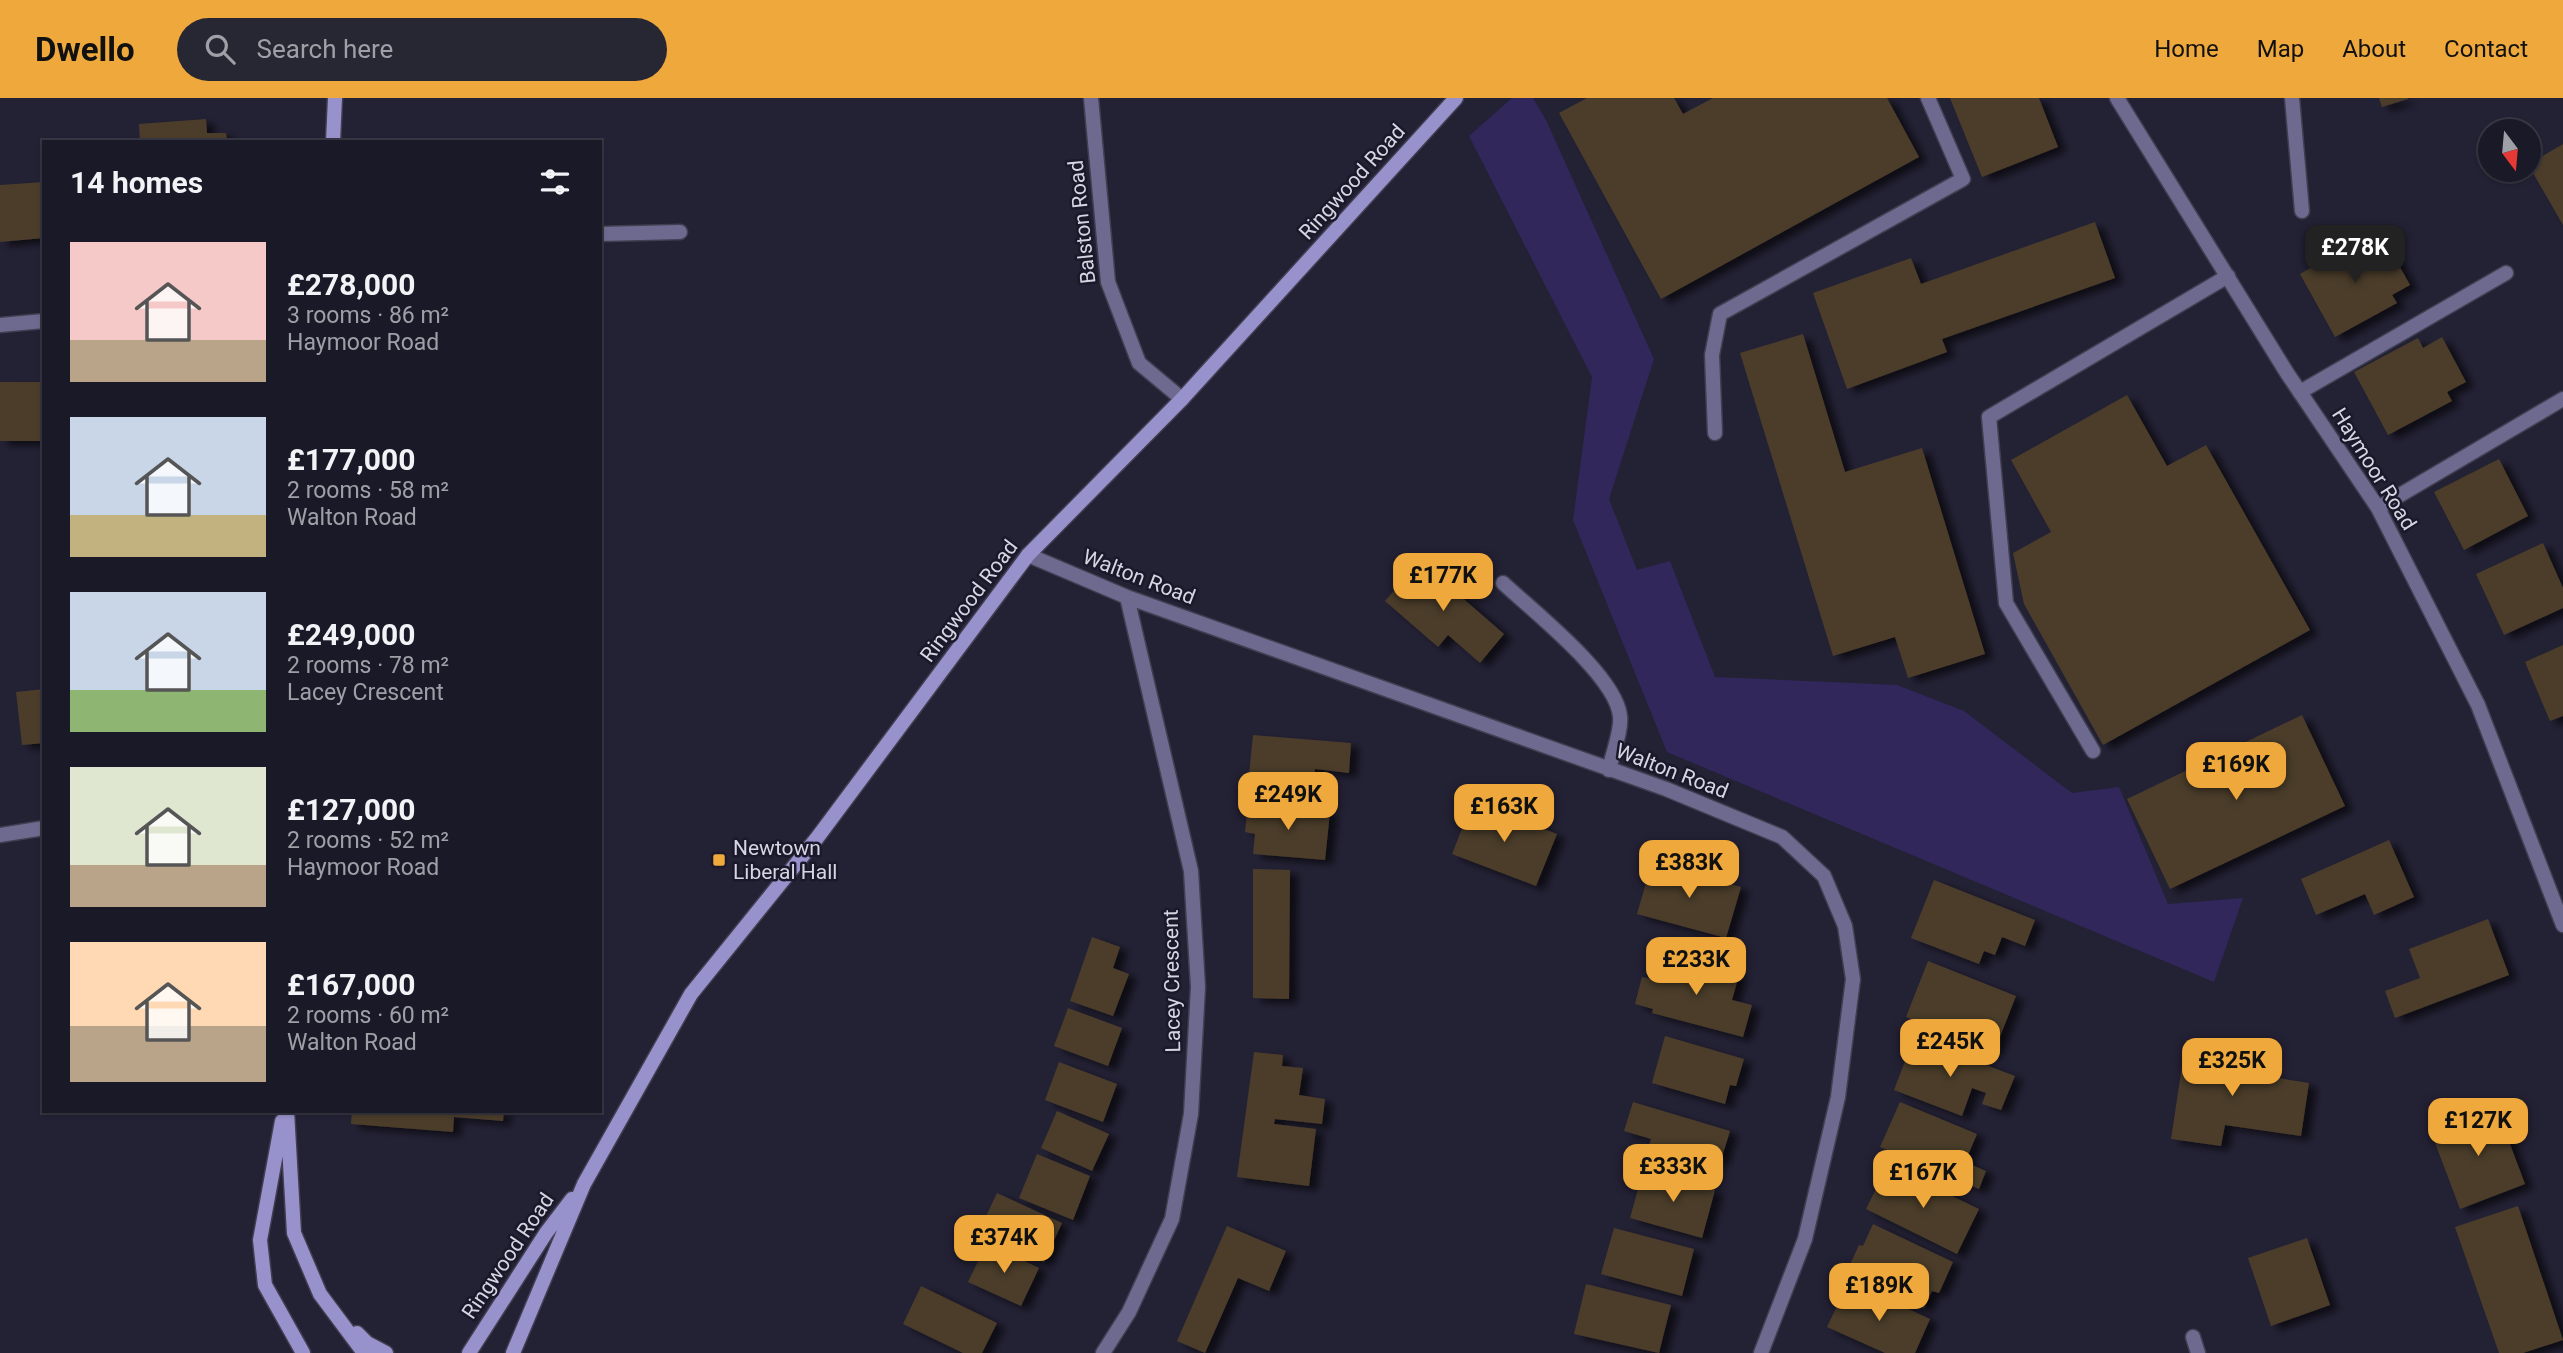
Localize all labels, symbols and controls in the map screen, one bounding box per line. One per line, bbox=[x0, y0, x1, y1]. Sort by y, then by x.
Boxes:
search box bbox=[177, 18, 667, 81]
text: Dwello bbox=[35, 30, 135, 69]
icon: search bbox=[201, 30, 239, 68]
text: Search here bbox=[257, 34, 393, 64]
text: Home bbox=[2154, 35, 2219, 63]
text: Map bbox=[2257, 35, 2304, 63]
text: About bbox=[2342, 35, 2406, 63]
text: Contact bbox=[2444, 35, 2528, 63]
north arrow bbox=[2478, 119, 2541, 182]
map controls bbox=[2478, 119, 2541, 182]
street label: Ringwood Road bbox=[1294, 120, 1410, 244]
street label: Balston Road bbox=[1064, 159, 1100, 285]
icon: filters bbox=[536, 163, 574, 201]
text: 14 homes bbox=[70, 165, 203, 200]
pin: £278K bbox=[2306, 226, 2404, 285]
text: £278K bbox=[2321, 234, 2389, 261]
text: £278,000 bbox=[287, 267, 415, 302]
icon: home bbox=[126, 270, 210, 354]
text: 3 rooms · 86 m² bbox=[287, 302, 449, 329]
text: Haymoor Road bbox=[287, 329, 439, 356]
street label: Haymoor Road bbox=[2327, 404, 2421, 534]
text: £177,000 bbox=[287, 442, 415, 477]
icon: home bbox=[126, 445, 210, 529]
text: 2 rooms · 58 m² bbox=[287, 477, 449, 504]
text: Walton Road bbox=[287, 504, 417, 531]
street label: Ringwood Road bbox=[915, 535, 1023, 667]
street label: Walton Road bbox=[1079, 545, 1199, 609]
pin: £177K bbox=[1394, 554, 1492, 613]
text: £177K bbox=[1409, 562, 1477, 589]
text: £249,000 bbox=[287, 617, 415, 652]
icon: home bbox=[126, 620, 210, 704]
text: 2 rooms · 78 m² bbox=[287, 652, 449, 679]
text: Lacey Crescent bbox=[287, 679, 444, 706]
street label: Walton Road bbox=[1612, 739, 1732, 803]
pin: £169K bbox=[2187, 742, 2285, 802]
text: £169K bbox=[2202, 751, 2270, 778]
pin: £249K bbox=[1239, 772, 1337, 832]
text: £249K bbox=[1254, 781, 1322, 808]
pin: £163K bbox=[1455, 784, 1553, 844]
text: £127,000 bbox=[287, 792, 415, 827]
text: £163K bbox=[1470, 793, 1538, 820]
icon: home bbox=[126, 795, 210, 879]
text: 2 rooms · 52 m² bbox=[287, 827, 449, 854]
place label: Newtown Liberal Hall bbox=[733, 836, 837, 884]
pin: £383K bbox=[1640, 840, 1738, 900]
text: £383K bbox=[1655, 849, 1723, 876]
marker: Newtown Liberal Hall bbox=[711, 852, 727, 868]
text: Haymoor Road bbox=[287, 854, 439, 881]
street label: Lacey Crescent bbox=[1159, 909, 1185, 1053]
pin: £233K bbox=[1647, 937, 1745, 997]
text: £233K bbox=[1662, 946, 1730, 973]
text: £167,000 bbox=[287, 967, 415, 1002]
icon: home bbox=[126, 970, 210, 1054]
text: 2 rooms · 60 m² bbox=[287, 1002, 449, 1029]
pin: £245K bbox=[1901, 1020, 1999, 1079]
text: £245K bbox=[1916, 1028, 1984, 1055]
text: Walton Road bbox=[287, 1029, 417, 1056]
pin: £325K bbox=[2183, 1038, 2281, 1098]
text: £325K bbox=[2198, 1047, 2266, 1074]
pin: £127K bbox=[2429, 1098, 2527, 1158]
text: £127K bbox=[2444, 1107, 2512, 1134]
pin: £333K bbox=[1624, 1144, 1722, 1204]
pin: £167K bbox=[1874, 1150, 1972, 1210]
text: £333K bbox=[1639, 1153, 1707, 1180]
text: £167K bbox=[1889, 1159, 1957, 1186]
street label: Ringwood Road bbox=[457, 1189, 559, 1323]
pin: £374K bbox=[955, 1216, 1053, 1275]
text: £374K bbox=[970, 1224, 1038, 1251]
pin: £189K bbox=[1830, 1264, 1928, 1323]
text: £189K bbox=[1845, 1272, 1913, 1299]

